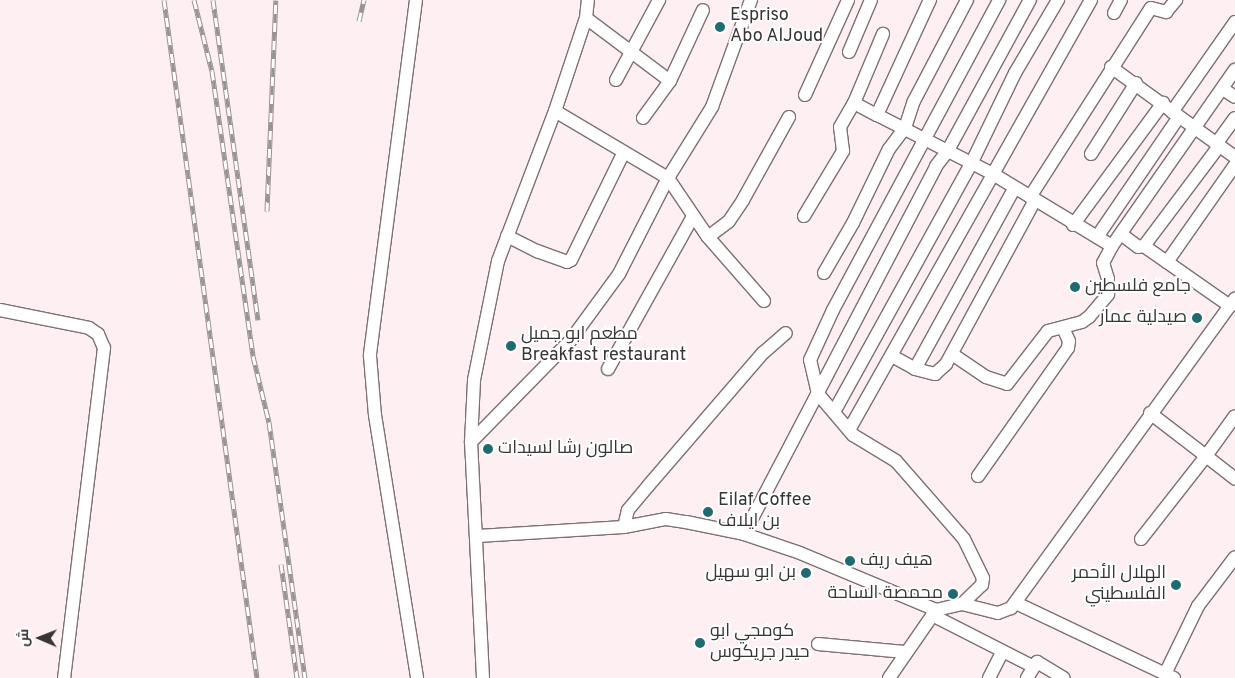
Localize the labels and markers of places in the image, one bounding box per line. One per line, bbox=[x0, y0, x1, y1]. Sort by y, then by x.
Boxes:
place label: Espriso Abo AlJoud bbox=[730, 6, 824, 48]
marker: Espriso Abo AlJoud bbox=[714, 21, 726, 33]
place label: جامع فلسطين bbox=[1085, 276, 1191, 298]
marker: جامع فلسطين bbox=[1069, 281, 1081, 293]
place label: صيدلية عمار bbox=[1100, 307, 1187, 329]
marker: صيدلية عمار bbox=[1191, 312, 1203, 324]
place label: مطعم ابو جميل Breakfast restaurant bbox=[521, 325, 686, 368]
marker: مطعم ابو جميل Breakfast restaurant bbox=[505, 340, 517, 352]
place label: صالون رشا لسيدات bbox=[498, 438, 633, 460]
marker: صالون رشا لسيدات bbox=[482, 443, 494, 455]
place label: Eilaf Coffee بن ايلاف bbox=[718, 491, 811, 534]
marker: Eilaf Coffee بن ايلاف bbox=[702, 506, 714, 518]
place label: هيف ريف bbox=[860, 550, 933, 572]
marker: هيف ريف bbox=[844, 555, 856, 567]
place label: بن ابو سهيل bbox=[705, 562, 796, 584]
place label: الهلال الأحمر الفلسطيني bbox=[1072, 564, 1166, 606]
marker: بن ابو سهيل bbox=[800, 567, 812, 579]
marker: الهلال الأحمر الفلسطيني bbox=[1170, 579, 1182, 591]
place label: محمصة الساحة bbox=[827, 583, 943, 605]
marker: محمصة الساحة bbox=[947, 588, 959, 600]
place label: كومجي ابو حيدر جريكوس bbox=[710, 622, 810, 664]
marker: كومجي ابو حيدر جريكوس bbox=[694, 637, 706, 649]

